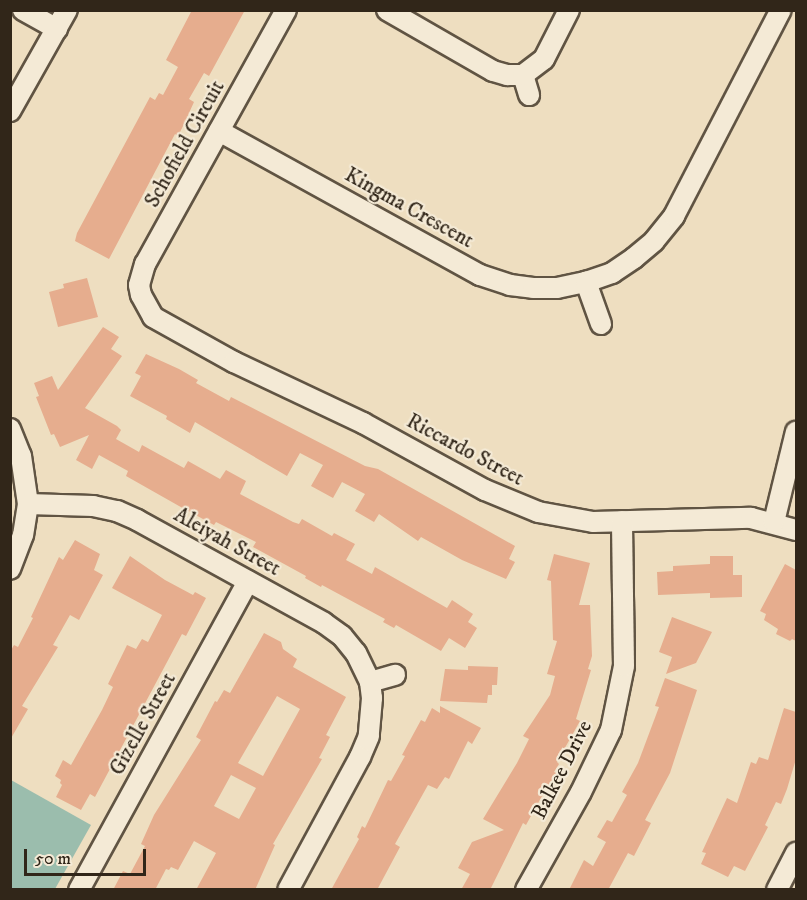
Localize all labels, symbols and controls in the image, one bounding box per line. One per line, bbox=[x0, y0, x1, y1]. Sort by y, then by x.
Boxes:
street label: Schofield Circuit bbox=[140, 76, 230, 212]
street label: Kingma Crescent bbox=[340, 162, 478, 254]
street label: Riccardo Street bbox=[402, 409, 528, 491]
street label: Aleiyah Street bbox=[169, 502, 285, 582]
street label: Gizelle Street bbox=[105, 668, 181, 780]
street label: Balkee Drive bbox=[526, 716, 598, 824]
scale bar bbox=[27, 837, 148, 875]
text: 50 m bbox=[35, 848, 71, 870]

